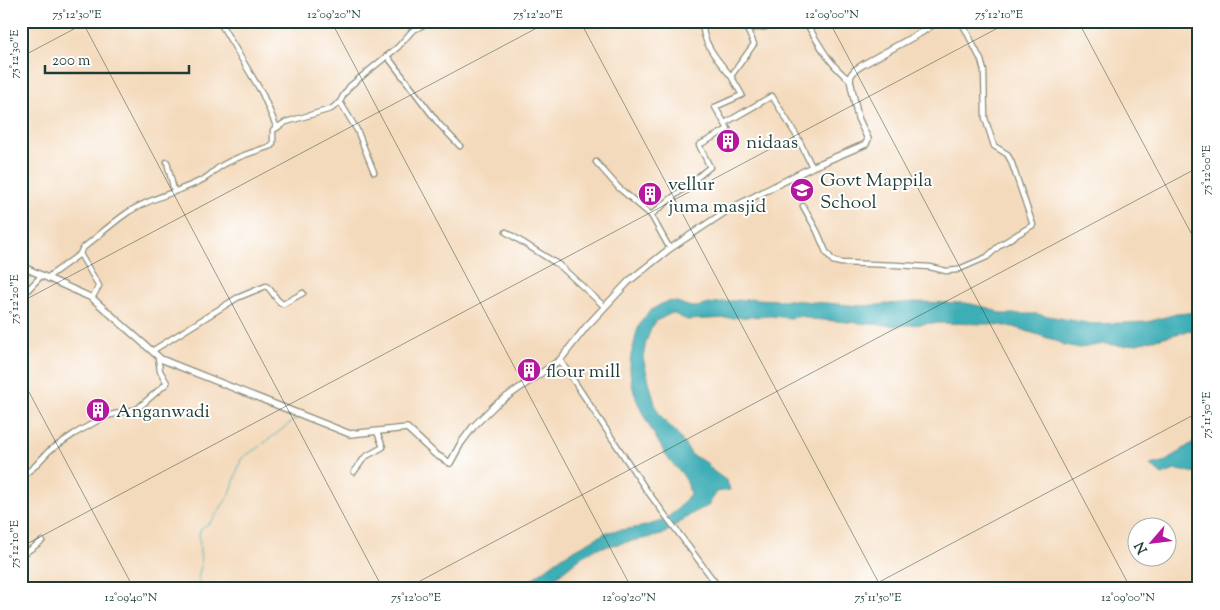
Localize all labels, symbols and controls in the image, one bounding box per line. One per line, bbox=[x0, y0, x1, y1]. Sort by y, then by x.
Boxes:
text: 75°12'30"E bbox=[53, 6, 102, 24]
text: 12°09'20"N bbox=[307, 6, 361, 24]
text: 75°12'20"E bbox=[513, 6, 564, 24]
text: 12°09'00"N bbox=[805, 6, 859, 24]
text: 75°12'10"E bbox=[975, 6, 1024, 24]
text: 75°12'30"E bbox=[6, 29, 24, 78]
scale bar bbox=[45, 42, 189, 74]
text: 200 m bbox=[52, 51, 91, 72]
building icon: nidaas bbox=[715, 128, 741, 154]
place label: nidaas bbox=[746, 130, 798, 157]
text: 75°12'00"E bbox=[1198, 144, 1216, 195]
place label: Govt Mappila School bbox=[820, 168, 932, 217]
place label: vellur juma masjid bbox=[668, 172, 766, 221]
school or university icon: Govt Mappila School bbox=[789, 177, 815, 203]
building icon: vellur juma masjid bbox=[637, 181, 663, 207]
text: 75°12'20"E bbox=[6, 273, 24, 324]
building icon: flour mill bbox=[516, 357, 542, 383]
place label: flour mill bbox=[546, 359, 621, 386]
text: 75°11'50"E bbox=[1198, 391, 1216, 439]
building icon: Anganwadi bbox=[85, 397, 111, 423]
place label: Anganwadi bbox=[116, 399, 210, 426]
north arrow bbox=[1128, 518, 1178, 568]
text: 75°12'10"E bbox=[6, 519, 24, 568]
text: N bbox=[1131, 538, 1154, 557]
text: 12°09'40"N bbox=[105, 589, 158, 607]
text: 75°12'00"E bbox=[391, 589, 442, 607]
text: 12°09'20"N bbox=[602, 589, 656, 607]
text: 75°11'50"E bbox=[854, 589, 902, 607]
text: 12°09'00"N bbox=[1101, 589, 1155, 607]

